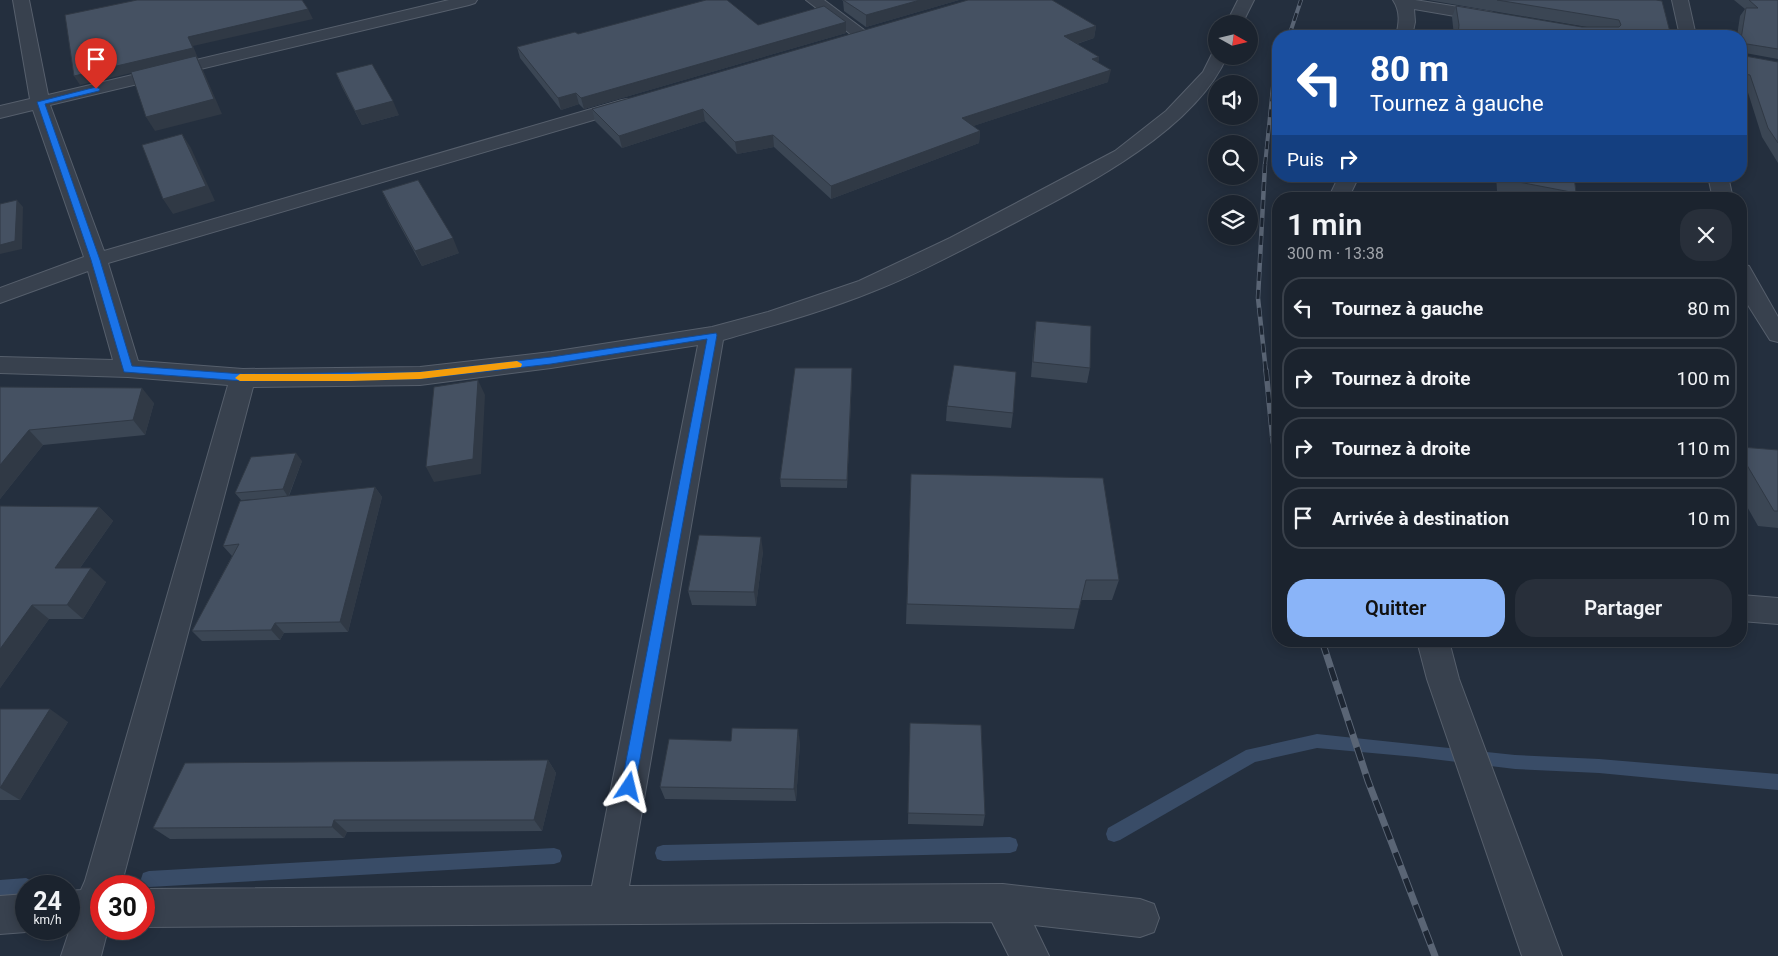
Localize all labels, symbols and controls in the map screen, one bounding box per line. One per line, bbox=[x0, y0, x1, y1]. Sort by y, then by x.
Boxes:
north arrow bbox=[1208, 15, 1258, 65]
map controls bbox=[1208, 15, 1258, 245]
pin bbox=[75, 38, 117, 89]
icon: arrive bbox=[82, 45, 110, 73]
text: 80 m bbox=[1370, 49, 1449, 90]
icon: left bbox=[1287, 50, 1352, 115]
button: sound bbox=[1208, 75, 1258, 125]
text: Tournez à gauche bbox=[1370, 91, 1544, 116]
button: search bbox=[1208, 135, 1258, 185]
icon: right bbox=[1334, 145, 1362, 173]
text: Puis bbox=[1287, 148, 1324, 171]
button: layers bbox=[1208, 195, 1258, 245]
text: 1 min bbox=[1287, 207, 1362, 242]
button: close bbox=[1680, 209, 1732, 261]
text: 300 m · 13:38 bbox=[1287, 244, 1384, 263]
icon: left bbox=[1289, 294, 1317, 322]
text: Tournez à gauche bbox=[1332, 297, 1483, 320]
text: 80 m bbox=[1687, 297, 1730, 320]
icon: right bbox=[1289, 364, 1317, 392]
text: Tournez à droite bbox=[1332, 367, 1471, 390]
text: 100 m bbox=[1677, 367, 1730, 390]
icon: right bbox=[1289, 434, 1317, 462]
text: Tournez à droite bbox=[1332, 437, 1471, 460]
text: 110 m bbox=[1677, 437, 1730, 460]
icon: arrive bbox=[1289, 504, 1317, 532]
text: Arrivée à destination bbox=[1332, 507, 1509, 530]
text: 10 m bbox=[1687, 507, 1730, 530]
button: Quitter bbox=[1287, 579, 1505, 637]
button: Partager bbox=[1515, 579, 1732, 637]
position arrow bbox=[602, 760, 654, 812]
speed limit sign: 30 bbox=[90, 875, 155, 940]
text: 24 bbox=[33, 887, 62, 916]
text: km/h bbox=[33, 913, 62, 927]

